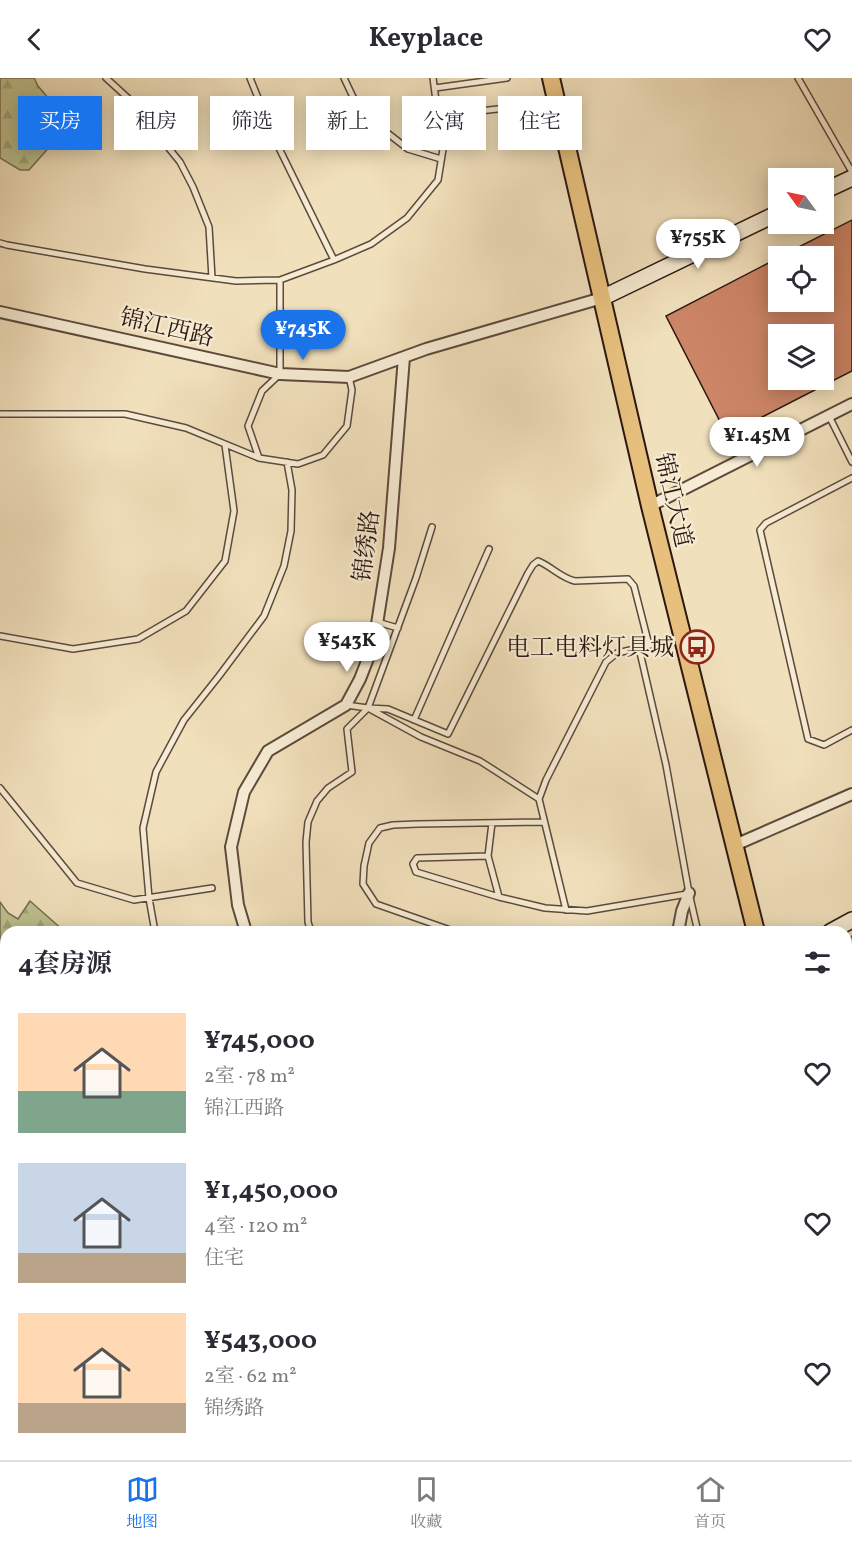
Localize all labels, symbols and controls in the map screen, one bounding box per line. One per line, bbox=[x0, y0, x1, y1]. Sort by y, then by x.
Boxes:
text: Keyplace bbox=[369, 20, 483, 58]
icon: back bbox=[18, 23, 51, 56]
icon: heart bbox=[801, 23, 834, 56]
chip: 买房 bbox=[18, 96, 102, 150]
chip: 租房 bbox=[114, 96, 198, 150]
chip: 筛选 bbox=[210, 96, 294, 150]
chip: 新上 bbox=[306, 96, 390, 150]
chip: 公寓 bbox=[402, 96, 486, 150]
chip: 住宅 bbox=[498, 96, 582, 150]
north arrow bbox=[768, 168, 834, 234]
map controls bbox=[768, 168, 834, 390]
pin: ¥755K bbox=[656, 219, 740, 270]
text: ¥755K bbox=[670, 224, 726, 252]
button: locate bbox=[768, 246, 834, 312]
street label: 锦江西路 bbox=[116, 302, 217, 356]
pin: ¥745K bbox=[261, 310, 345, 361]
text: ¥745K bbox=[275, 315, 331, 343]
button: layers bbox=[768, 324, 834, 390]
pin: ¥1.45M bbox=[708, 417, 806, 468]
text: ¥1.45M bbox=[723, 422, 791, 450]
street label: 锦江大道 bbox=[645, 450, 699, 551]
street label: 锦绣路 bbox=[347, 508, 389, 584]
pin: ¥543K bbox=[305, 622, 389, 673]
text: ¥543K bbox=[318, 627, 376, 655]
bus stop icon: 电工电料灯具城 bbox=[679, 629, 715, 665]
place label: 电工电料灯具城 bbox=[506, 632, 674, 666]
icon: filters bbox=[801, 946, 834, 979]
text: 4套房源 bbox=[18, 947, 112, 983]
text: ¥745,000 bbox=[204, 1023, 315, 1059]
icon: home bbox=[66, 1037, 138, 1109]
icon: heart bbox=[801, 1057, 834, 1090]
text: 2室 · 78 m² bbox=[204, 1063, 295, 1091]
text: 锦江西路 bbox=[204, 1095, 284, 1123]
text: ¥1,450,000 bbox=[204, 1173, 338, 1209]
icon: home bbox=[66, 1187, 138, 1259]
icon: heart bbox=[801, 1207, 834, 1240]
text: 4室 · 120 m² bbox=[204, 1213, 307, 1241]
text: 住宅 bbox=[204, 1245, 244, 1273]
text: ¥543,000 bbox=[204, 1323, 317, 1359]
icon: home bbox=[66, 1337, 138, 1409]
icon: heart bbox=[801, 1357, 834, 1390]
text: 2室 · 62 m² bbox=[204, 1363, 297, 1391]
text: 锦绣路 bbox=[204, 1395, 264, 1423]
tab: 地图 bbox=[126, 1473, 159, 1534]
tab: 收藏 bbox=[410, 1473, 443, 1534]
tab: 首页 bbox=[694, 1473, 727, 1534]

